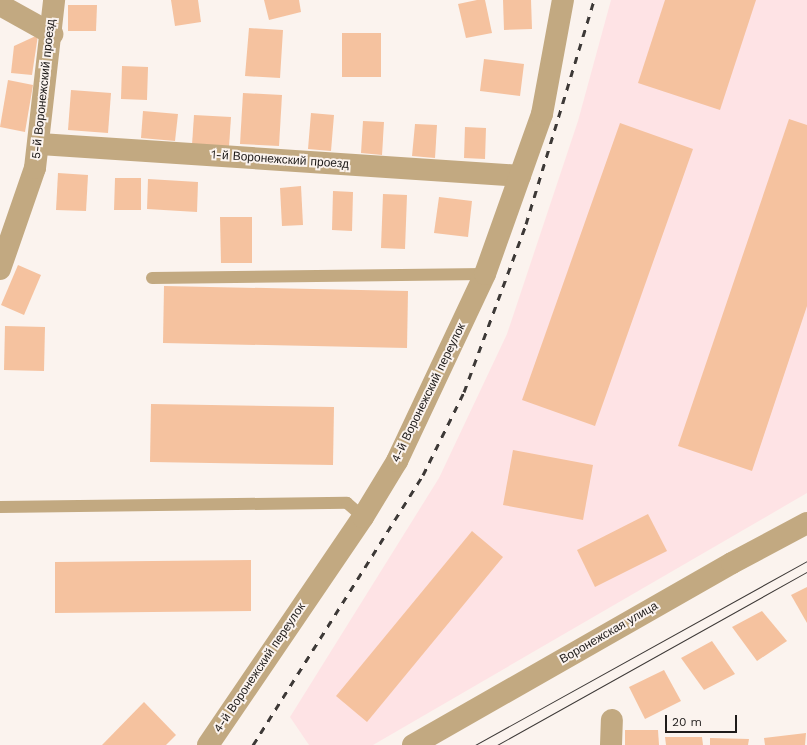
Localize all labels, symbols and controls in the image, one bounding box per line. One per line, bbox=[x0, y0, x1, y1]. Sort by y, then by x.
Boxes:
street label: 5-й Воронежский проезд bbox=[30, 18, 58, 160]
street label: 1-й Воронежский проезд bbox=[211, 148, 349, 172]
street label: 4-й Воронежский переулок bbox=[389, 321, 469, 465]
street label: Воронежская улица bbox=[557, 599, 661, 667]
street label: 4-й Воронежский переулок bbox=[211, 600, 309, 736]
scale bar bbox=[667, 707, 739, 733]
text: 20 m bbox=[672, 715, 702, 729]

